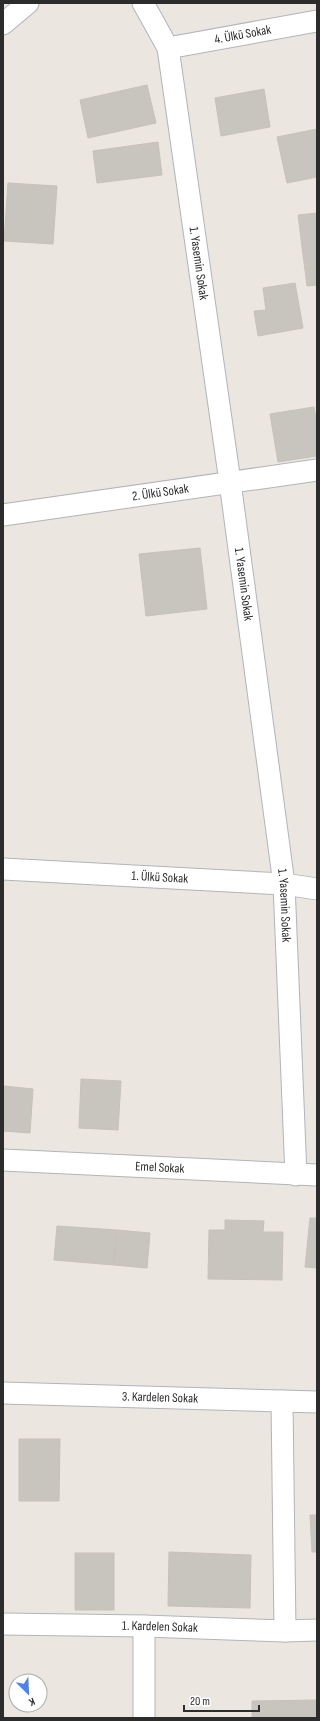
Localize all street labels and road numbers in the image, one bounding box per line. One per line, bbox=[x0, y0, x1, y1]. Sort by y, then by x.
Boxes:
street label: 4. Ülkü Sokak bbox=[213, 21, 272, 47]
street label: 1. Yasemin Sokak bbox=[186, 226, 212, 301]
street label: 2. Ülkü Sokak bbox=[131, 480, 190, 504]
street label: 1. Yasemin Sokak bbox=[231, 547, 257, 622]
street label: 1. Ülkü Sokak bbox=[131, 867, 189, 887]
street label: 1. Yasemin Sokak bbox=[274, 868, 294, 943]
street label: Emel Sokak bbox=[135, 1158, 185, 1177]
street label: 3. Kardelen Sokak bbox=[122, 1388, 198, 1407]
street label: 1. Kardelen Sokak bbox=[122, 1618, 198, 1636]

